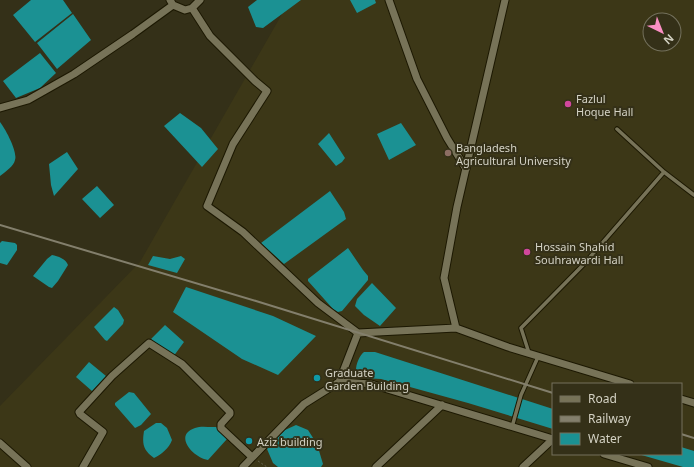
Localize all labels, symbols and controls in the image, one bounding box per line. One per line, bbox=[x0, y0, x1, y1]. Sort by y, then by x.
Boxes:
north arrow bbox=[642, 12, 682, 52]
text: N bbox=[661, 31, 678, 48]
place label: Fazlul Hoque Hall bbox=[576, 91, 633, 119]
marker: Fazlul Hoque Hall bbox=[563, 99, 573, 109]
place label: Bangladesh Agricultural University bbox=[456, 140, 571, 168]
marker: Bangladesh Agricultural University bbox=[443, 148, 453, 158]
place label: Hossain Shahid Souhrawardi Hall bbox=[535, 239, 623, 267]
marker: Hossain Shahid Souhrawardi Hall bbox=[522, 247, 532, 257]
place label: Graduate Garden Building bbox=[325, 365, 409, 393]
marker: Graduate Garden Building bbox=[312, 373, 322, 383]
legend bbox=[552, 383, 682, 455]
text: Road bbox=[588, 390, 617, 407]
text: Railway bbox=[588, 410, 632, 427]
text: Water bbox=[588, 430, 622, 447]
place label: Aziz building bbox=[257, 434, 322, 449]
marker: Aziz building bbox=[244, 436, 254, 446]

